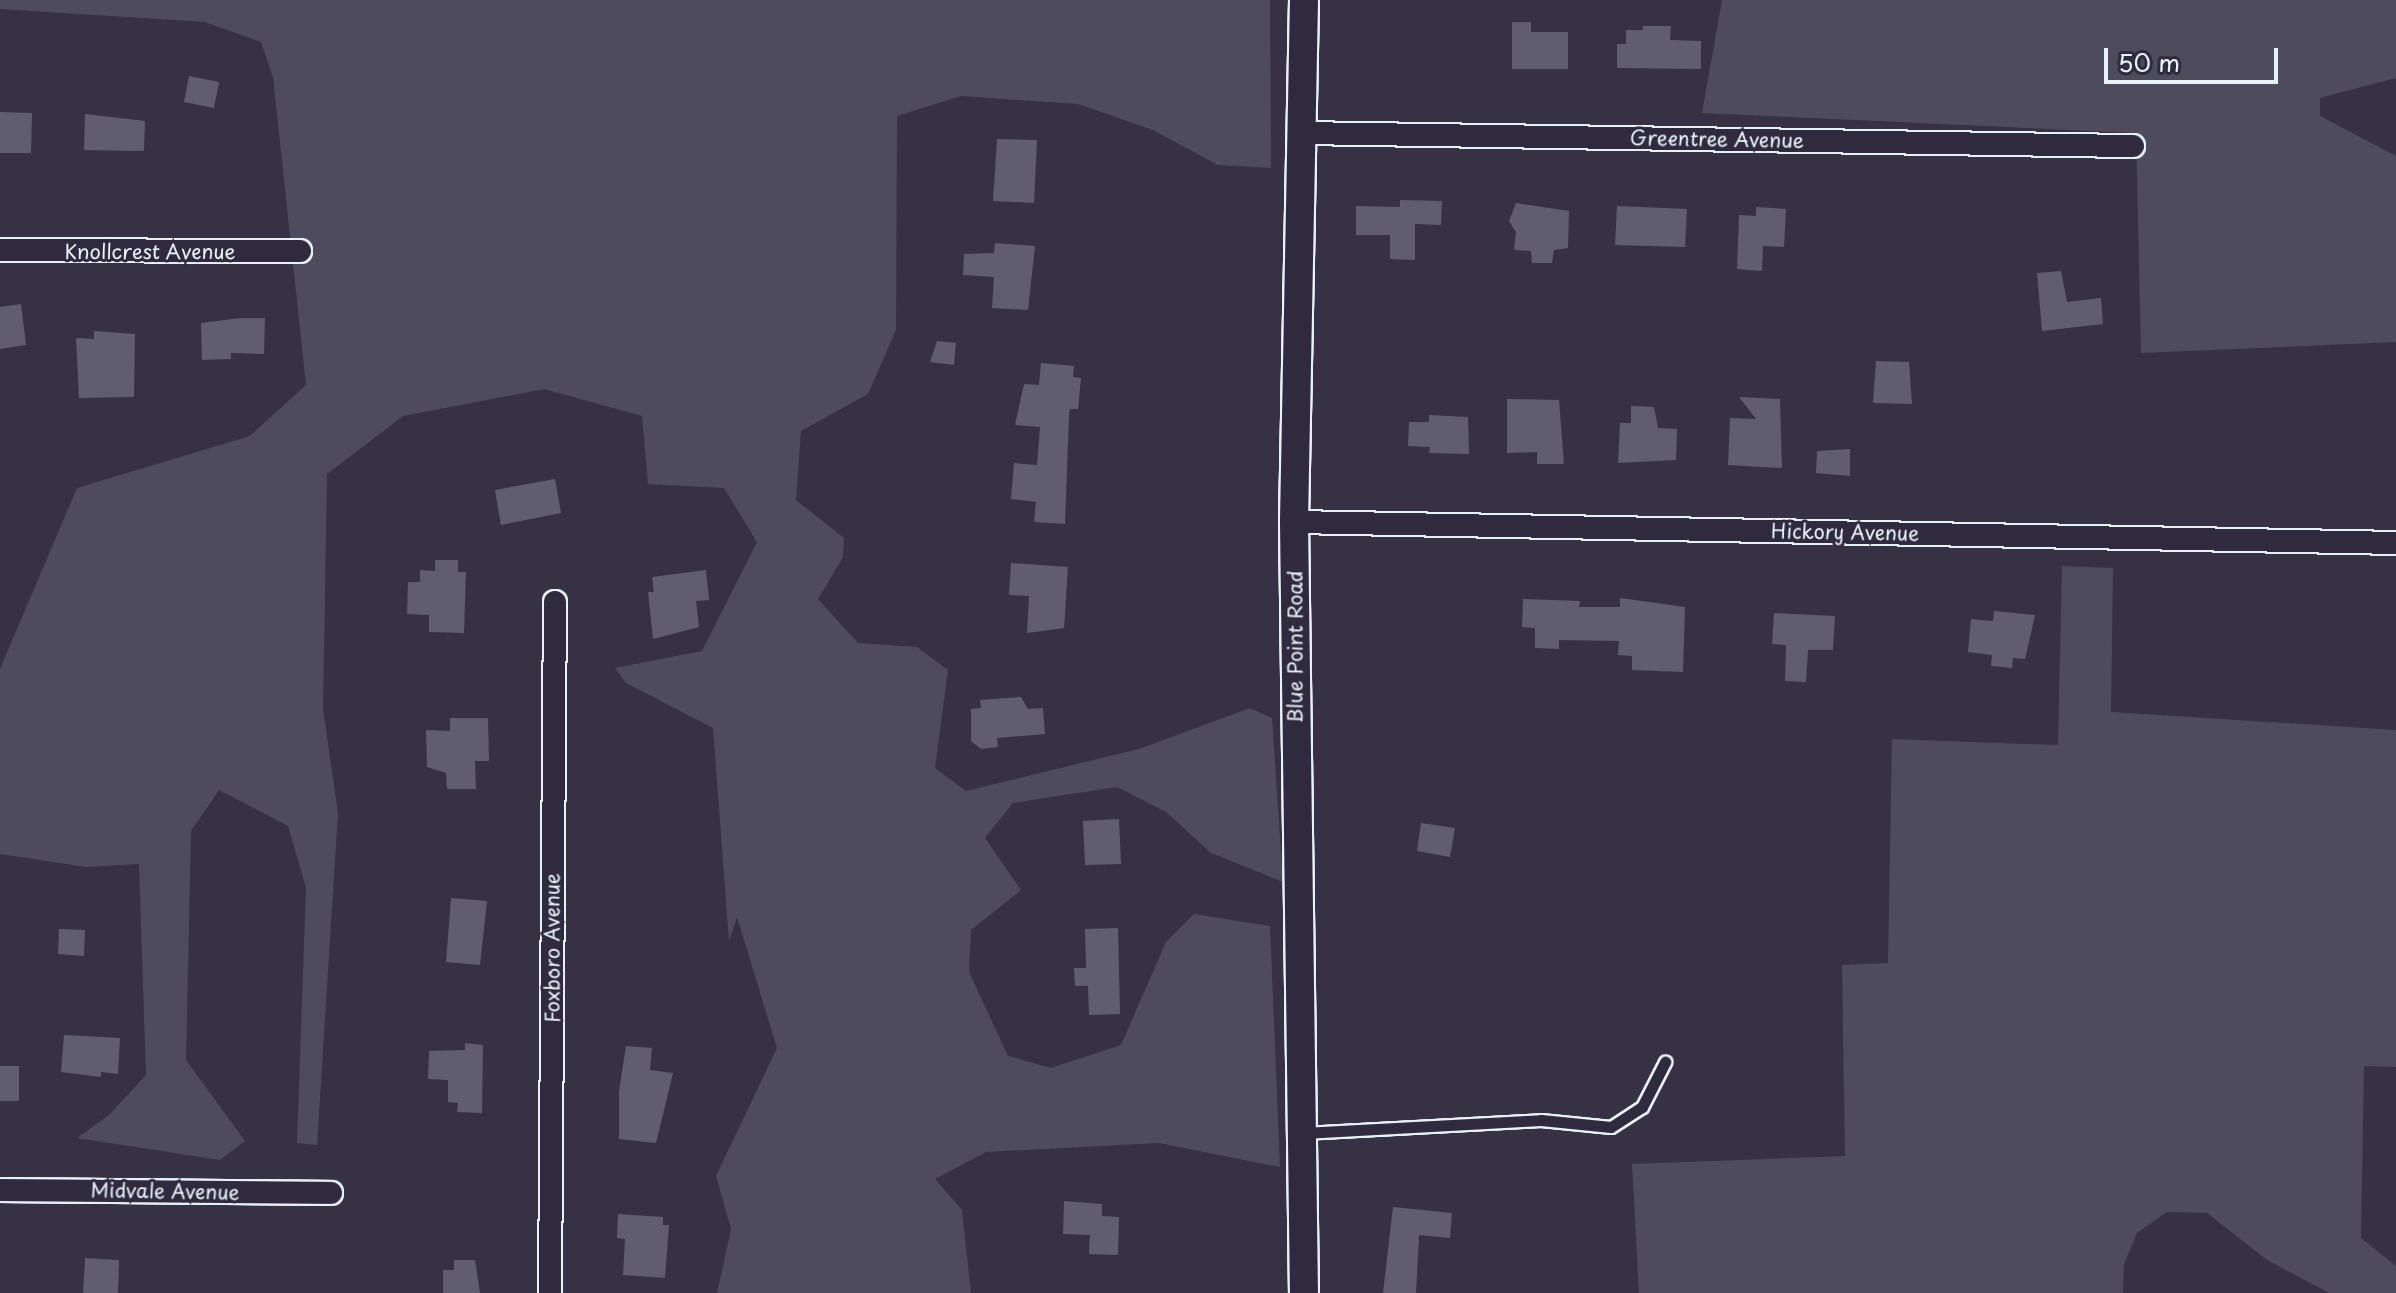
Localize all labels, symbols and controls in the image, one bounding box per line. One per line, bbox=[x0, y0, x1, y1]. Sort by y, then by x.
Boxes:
scale bar bbox=[2108, 32, 2282, 82]
text: 50 m bbox=[2118, 44, 2180, 80]
street label: Greentree Avenue bbox=[1630, 125, 1804, 153]
street label: Knollcrest Avenue bbox=[65, 239, 235, 263]
street label: Hickory Avenue bbox=[1770, 519, 1920, 545]
street label: Blue Point Road bbox=[1283, 571, 1307, 723]
street label: Foxboro Avenue bbox=[540, 873, 564, 1023]
street label: Midvale Avenue bbox=[90, 1178, 240, 1204]

